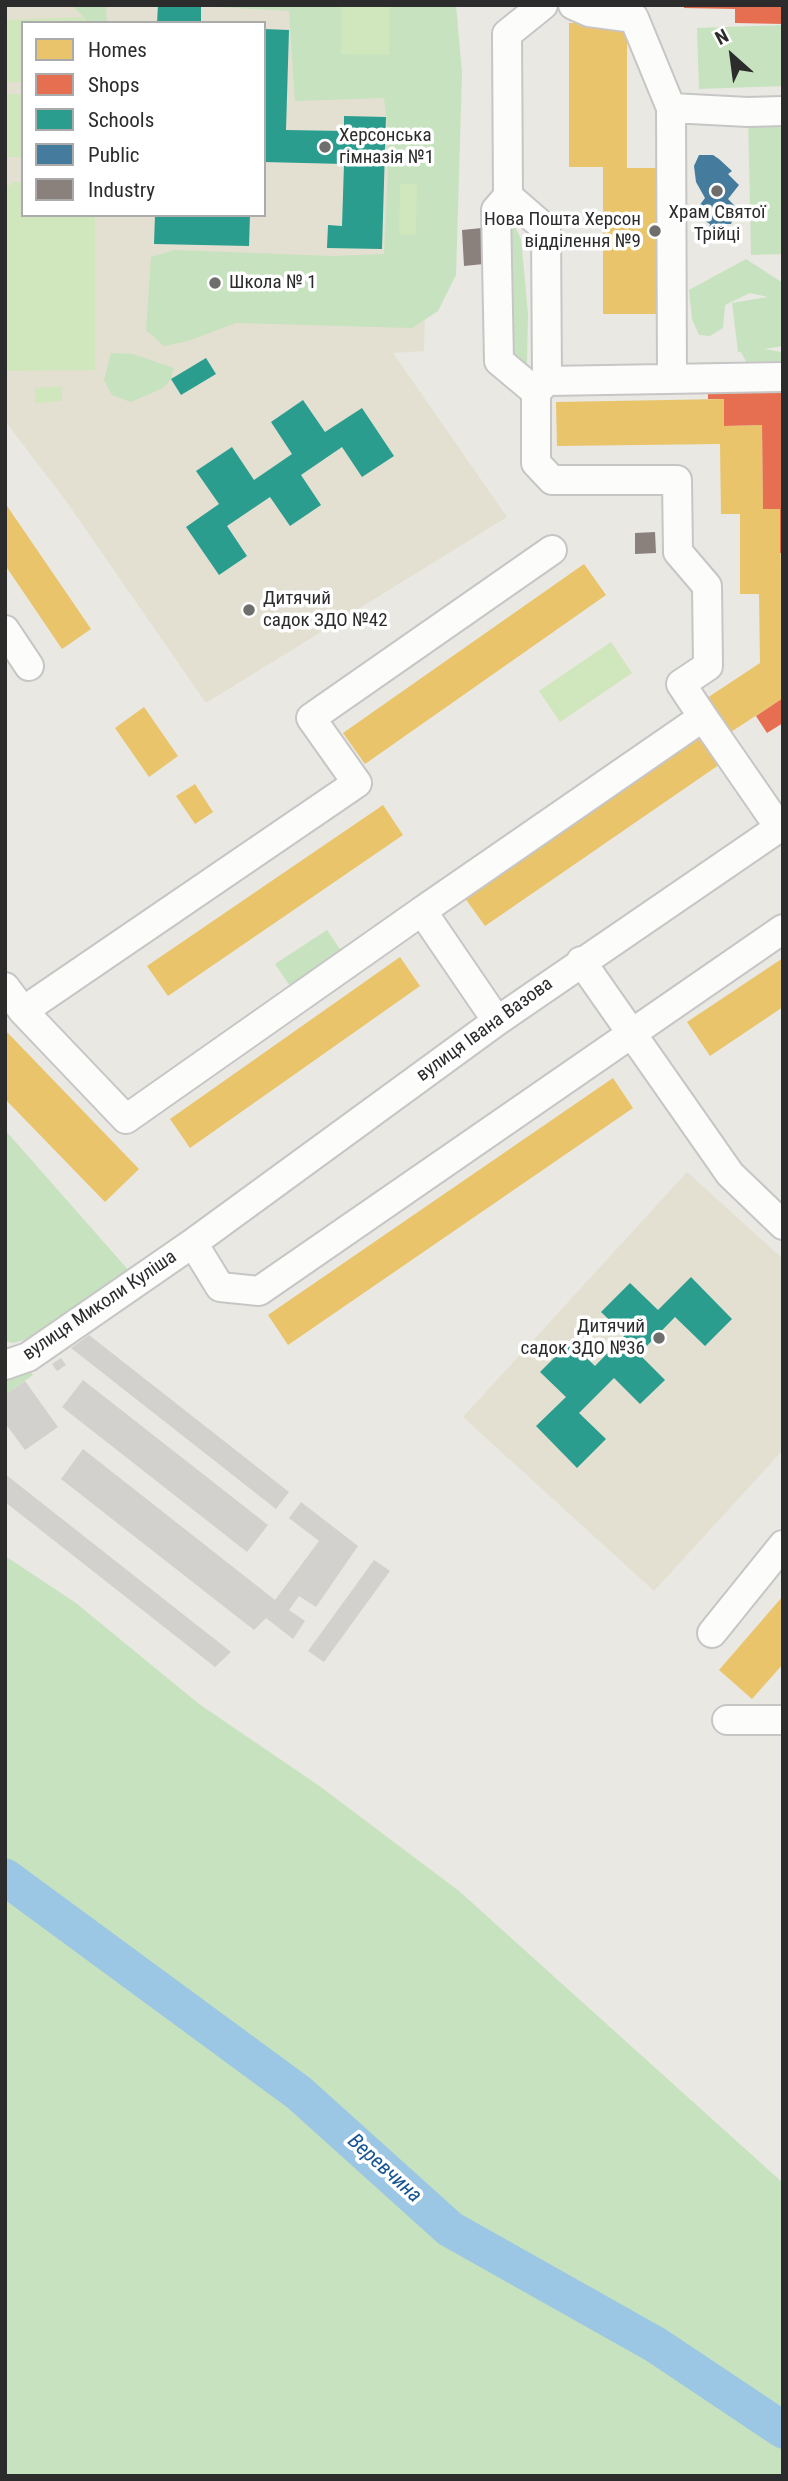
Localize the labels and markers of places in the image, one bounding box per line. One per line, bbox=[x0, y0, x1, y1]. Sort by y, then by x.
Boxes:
place label: Херсонська гімназія №1 bbox=[339, 125, 434, 169]
marker: Херсонська гімназія №1 bbox=[317, 139, 333, 155]
marker: Храм Святої Трійці bbox=[709, 183, 725, 199]
place label: Храм Святої Трійці bbox=[669, 202, 765, 246]
place label: Нова Пошта Херсон відділення №9 bbox=[484, 209, 641, 253]
marker: Нова Пошта Херсон відділення №9 bbox=[647, 223, 663, 239]
place label: Школа № 1 bbox=[229, 272, 317, 294]
marker: Школа № 1 bbox=[207, 275, 223, 291]
place label: Дитячий садок ЗДО №42 bbox=[263, 588, 388, 632]
marker: Дитячий садок ЗДО №42 bbox=[241, 602, 257, 618]
place label: Дитячий садок ЗДО №36 bbox=[520, 1316, 645, 1360]
marker: Дитячий садок ЗДО №36 bbox=[651, 1330, 667, 1346]

